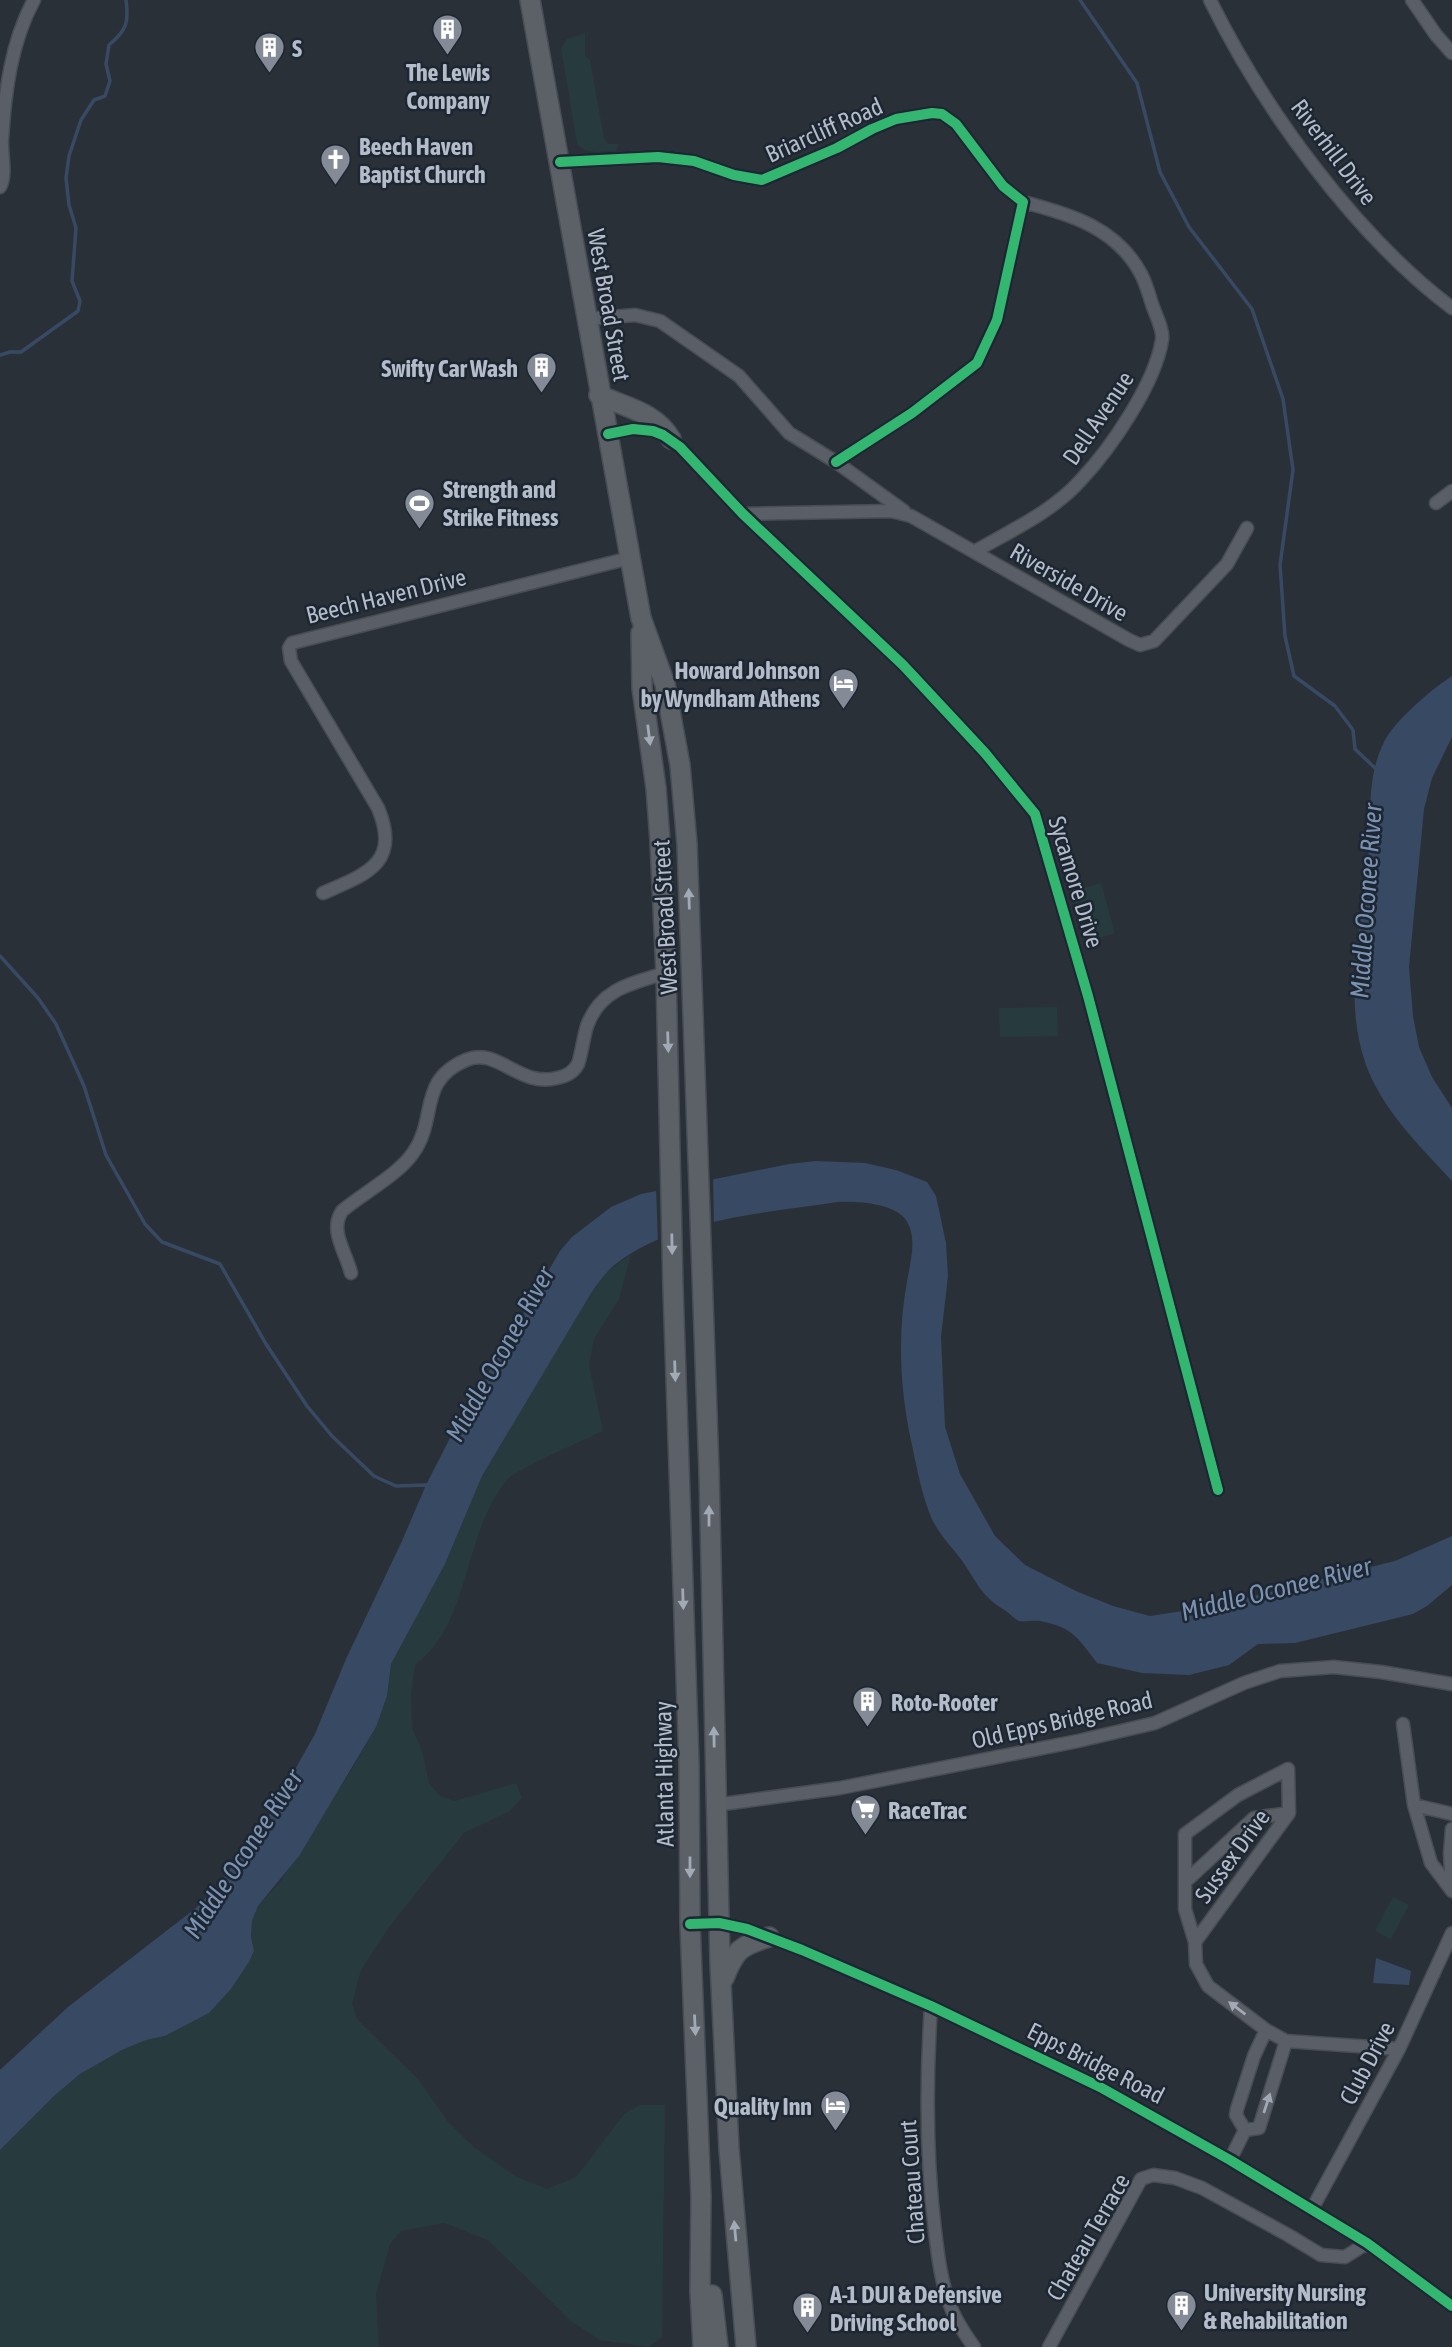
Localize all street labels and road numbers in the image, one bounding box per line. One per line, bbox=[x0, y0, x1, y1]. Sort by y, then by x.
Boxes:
street label: Briarcliff Road bbox=[761, 92, 887, 168]
street label: Riverhill Drive bbox=[1286, 94, 1382, 210]
street label: West Broad Street bbox=[582, 227, 636, 383]
street label: Dell Avenue bbox=[1057, 366, 1139, 470]
street label: Riverside Drive bbox=[1005, 537, 1133, 627]
street label: Beech Haven Drive bbox=[303, 563, 469, 629]
street label: Sycamore Drive bbox=[1043, 813, 1109, 951]
street label: West Broad Street bbox=[647, 839, 683, 995]
street label: Old Epps Bridge Road bbox=[969, 1686, 1155, 1754]
street label: Atlanta Highway bbox=[649, 1701, 679, 1847]
street label: Sussex Drive bbox=[1189, 1804, 1275, 1908]
street label: Epps Bridge Road bbox=[1023, 2017, 1169, 2109]
street label: Club Drive bbox=[1334, 2017, 1400, 2109]
street label: Chateau Court bbox=[894, 2119, 930, 2245]
street label: Chateau Terrace bbox=[1041, 2169, 1135, 2305]

